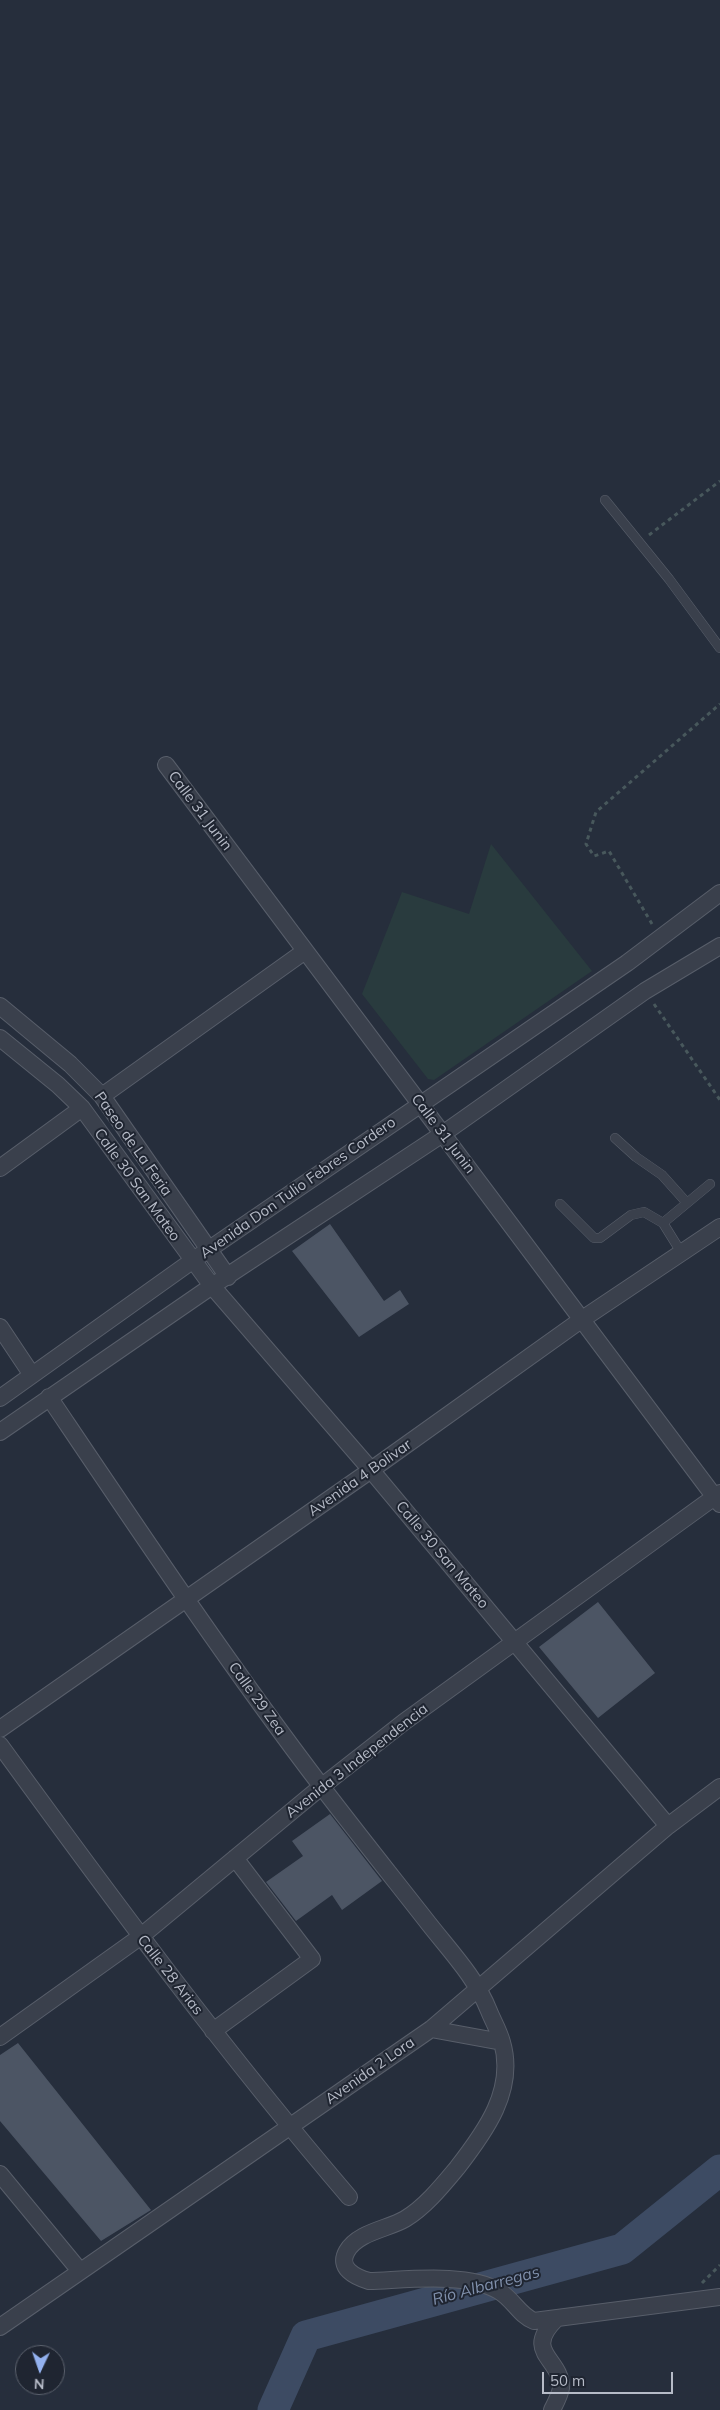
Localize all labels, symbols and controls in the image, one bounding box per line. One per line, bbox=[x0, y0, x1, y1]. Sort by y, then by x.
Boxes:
street label: Calle 31 Junin bbox=[164, 768, 236, 854]
street label: Paseo de La Feria bbox=[90, 1088, 176, 1200]
street label: Calle 31 Junin bbox=[407, 1091, 479, 1177]
street label: Avenida Don Tulio Febres Cordero bbox=[197, 1113, 399, 1263]
street label: Calle 30 San Mateo bbox=[90, 1125, 184, 1245]
street label: Avenida 4 Bolivar bbox=[305, 1436, 415, 1520]
street label: Calle 30 San Mateo bbox=[392, 1498, 492, 1612]
street label: Calle 29 Zea bbox=[224, 1659, 290, 1739]
street label: Avenida 3 Independencia bbox=[282, 1700, 432, 1822]
street label: Calle 28 Arias bbox=[133, 1931, 207, 2019]
street label: Avenida 2 Lora bbox=[322, 2034, 418, 2108]
water label: Río Albarregas bbox=[430, 2262, 542, 2310]
north arrow bbox=[15, 2345, 65, 2395]
scale bar bbox=[545, 2362, 676, 2394]
text: 50 m bbox=[550, 2371, 585, 2390]
text: N bbox=[34, 2375, 45, 2393]

